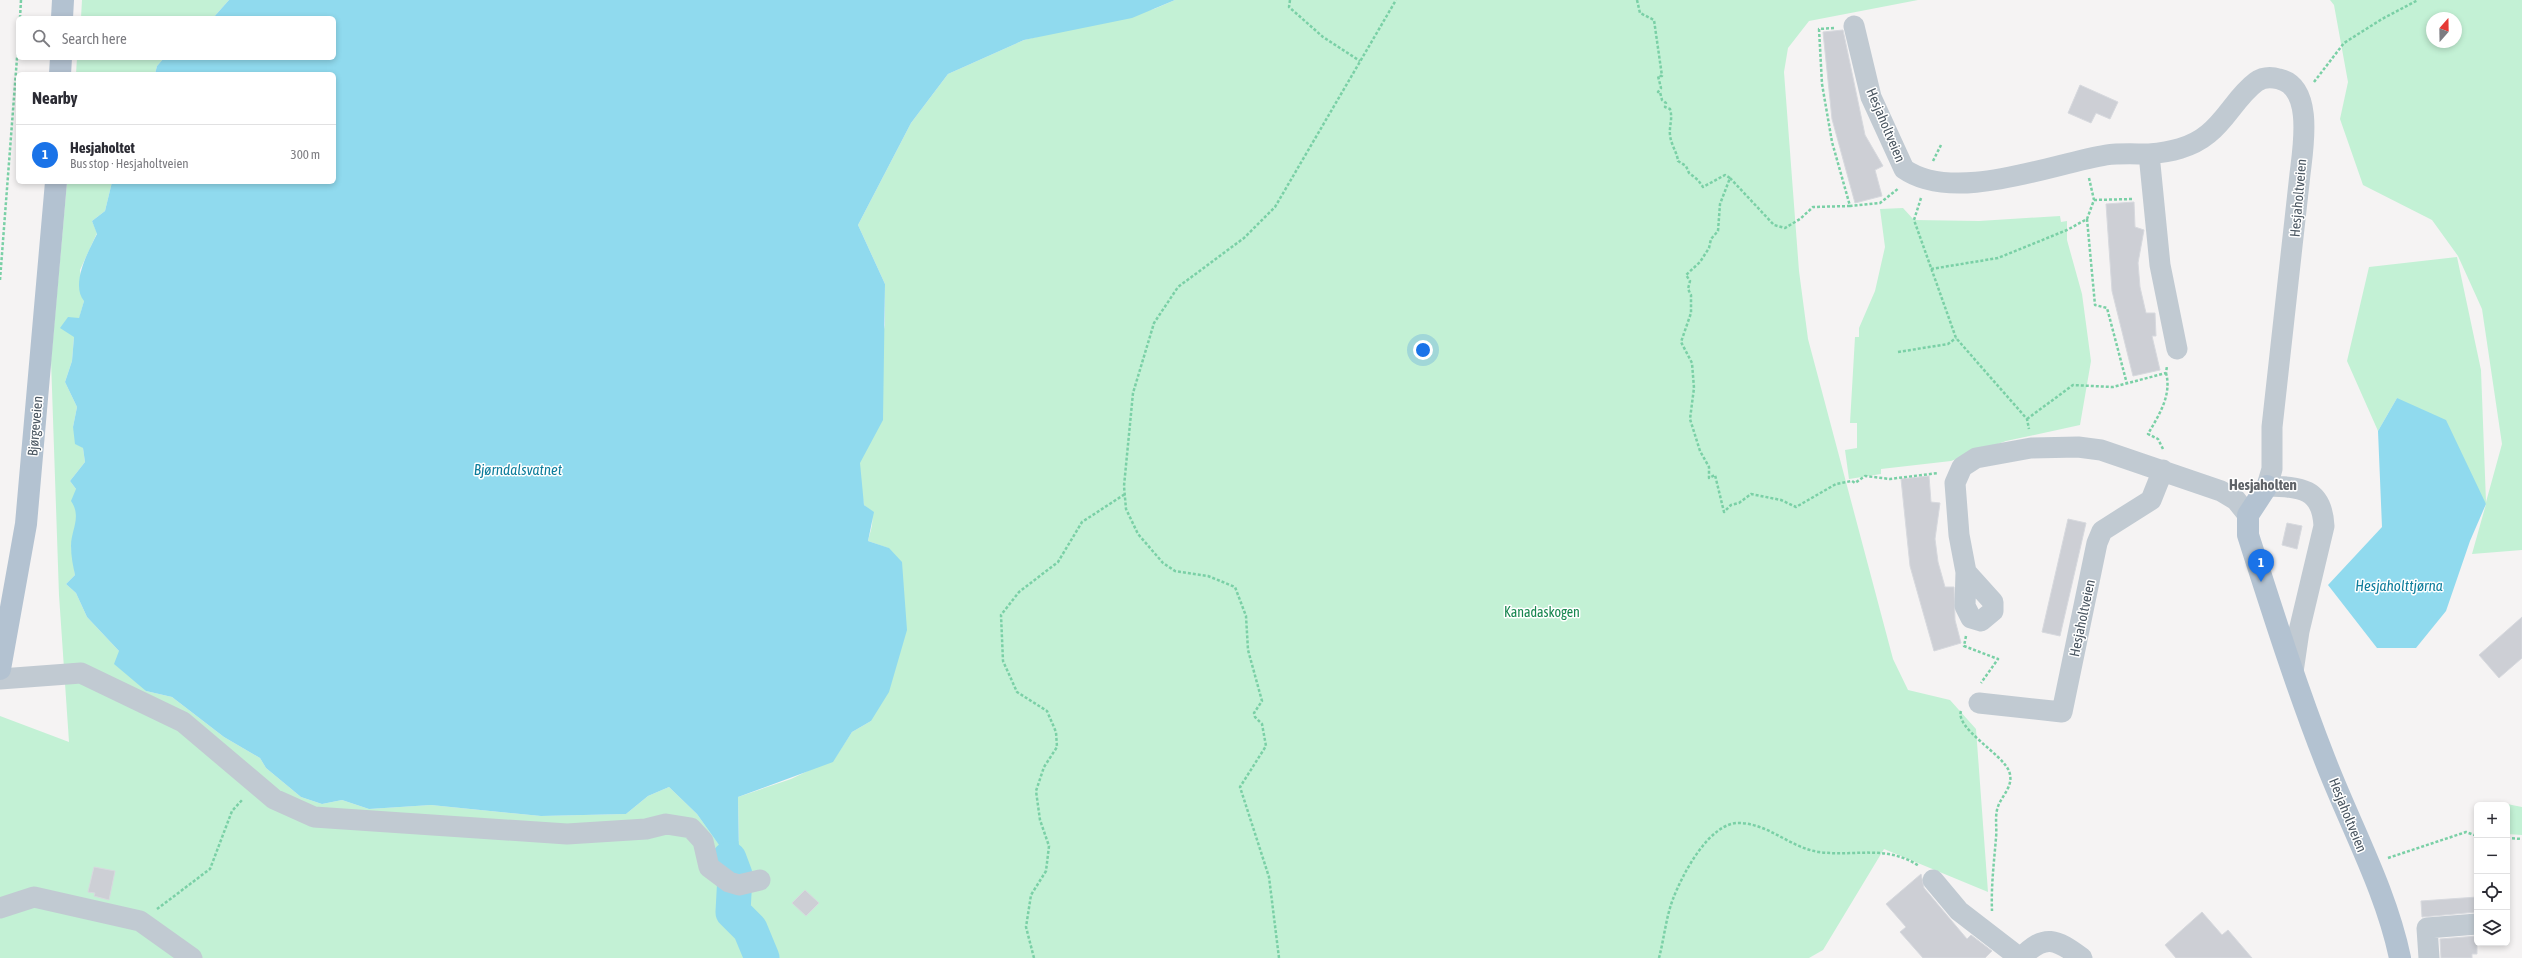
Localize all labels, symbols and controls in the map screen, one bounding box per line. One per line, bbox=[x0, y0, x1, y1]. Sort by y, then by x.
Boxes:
north arrow bbox=[2426, 12, 2462, 48]
search box bbox=[16, 16, 336, 60]
icon: search bbox=[30, 27, 52, 49]
text: Search here bbox=[62, 30, 127, 47]
street label: Hesjaholtveien bbox=[1863, 86, 1909, 164]
text: Nearby bbox=[32, 88, 78, 108]
text: Hesjaholtet bbox=[70, 139, 135, 156]
text: 1 bbox=[42, 147, 48, 162]
text: 300 m bbox=[291, 147, 320, 162]
text: Bus stop · Hesjaholtveien bbox=[70, 156, 189, 171]
street label: Hesjaholtveien bbox=[2287, 158, 2309, 238]
your location bbox=[1413, 340, 1433, 360]
street label: Bjørgeveien bbox=[24, 395, 46, 457]
water label: Bjørndalsvatnet bbox=[474, 461, 563, 478]
district label: Hesjaholten bbox=[2229, 476, 2297, 493]
pin: 1 bbox=[2248, 549, 2274, 582]
water label: Hesjaholttjørna bbox=[2355, 577, 2443, 594]
street label: Hesjaholtveien bbox=[2066, 578, 2098, 658]
park label: Kanadaskogen bbox=[1504, 604, 1580, 620]
street label: Hesjaholtveien bbox=[2326, 776, 2370, 854]
map controls bbox=[2474, 802, 2510, 946]
button: + bbox=[2474, 802, 2510, 838]
button: − bbox=[2474, 838, 2510, 874]
button: locate bbox=[2474, 874, 2510, 910]
button: layers bbox=[2474, 910, 2510, 946]

